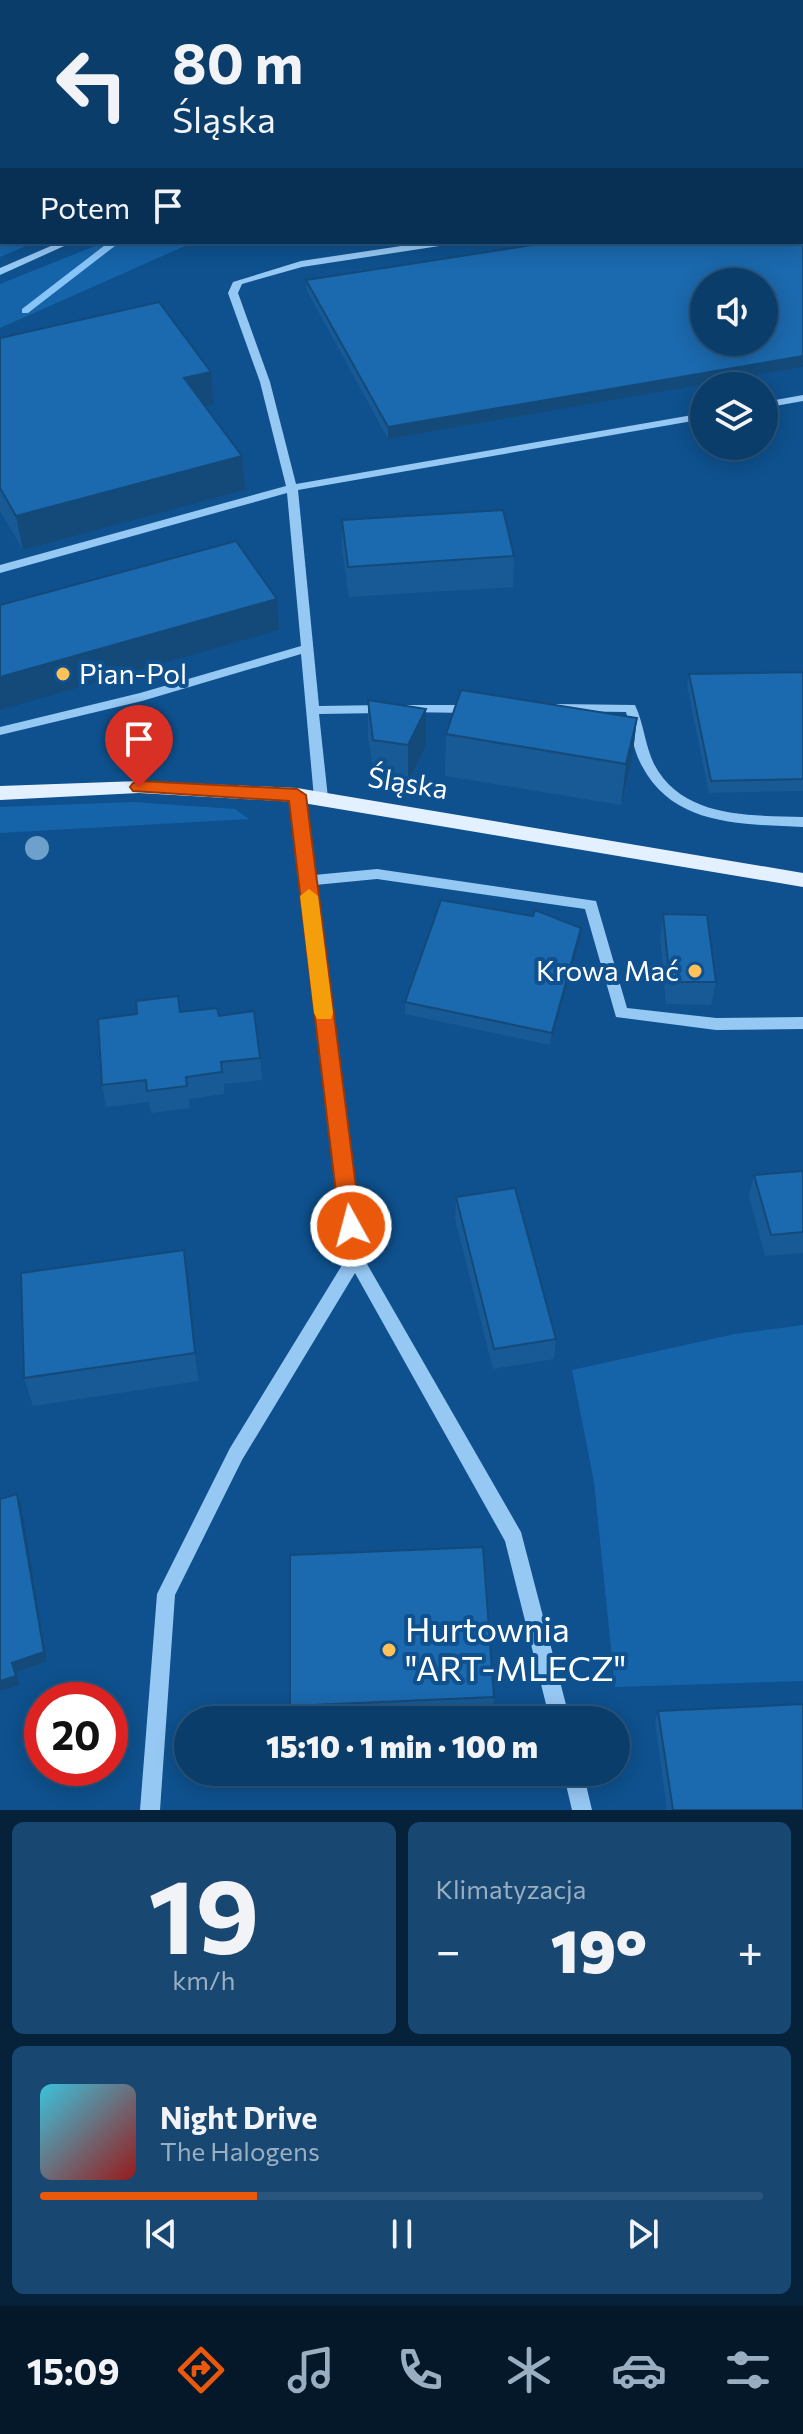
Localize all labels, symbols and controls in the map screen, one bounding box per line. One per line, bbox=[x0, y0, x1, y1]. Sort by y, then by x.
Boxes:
text: 80 m bbox=[172, 27, 303, 96]
icon: left bbox=[40, 32, 144, 136]
text: Śląska bbox=[172, 96, 276, 140]
icon: arrive bbox=[146, 184, 190, 228]
text: Potem bbox=[40, 188, 130, 225]
map controls bbox=[690, 268, 778, 460]
button: sound bbox=[690, 268, 778, 356]
button: layers bbox=[690, 372, 778, 460]
place label: Pian-Pol bbox=[79, 656, 187, 690]
marker: Pian-Pol bbox=[54, 665, 72, 683]
pin bbox=[105, 705, 173, 787]
icon: arrive bbox=[117, 717, 161, 761]
street label: Śląska bbox=[366, 759, 451, 805]
place label: Krowa Mać bbox=[536, 953, 679, 987]
marker: Krowa Mać bbox=[686, 962, 704, 980]
position arrow bbox=[309, 1184, 393, 1268]
place label: Hurtownia "ART-MLECZ" bbox=[405, 1607, 626, 1688]
marker: Hurtownia "ART-MLECZ" bbox=[380, 1641, 398, 1659]
speed limit sign: 20 bbox=[24, 1682, 128, 1786]
text: 15:10 · 1 min · 100 m bbox=[266, 1727, 538, 1764]
text: 19 bbox=[148, 1848, 259, 1975]
text: Klimatyzacja bbox=[436, 1873, 586, 1904]
text: 19° bbox=[551, 1912, 647, 1985]
text: − bbox=[436, 1922, 461, 1976]
text: + bbox=[737, 1922, 763, 1976]
text: km/h bbox=[172, 1964, 235, 1995]
text: Night Drive bbox=[160, 2098, 317, 2135]
text: The Halogens bbox=[160, 2135, 320, 2166]
icon: previous bbox=[139, 2212, 183, 2256]
icon: pause bbox=[380, 2212, 424, 2256]
icon: next bbox=[621, 2212, 665, 2256]
icon: directions bbox=[173, 2342, 229, 2398]
icon: music bbox=[283, 2342, 339, 2398]
icon: phone bbox=[392, 2342, 448, 2398]
icon: climate bbox=[501, 2342, 557, 2398]
icon: car bbox=[611, 2342, 667, 2398]
icon: filters bbox=[720, 2342, 776, 2398]
text: 15:09 bbox=[27, 2348, 120, 2392]

